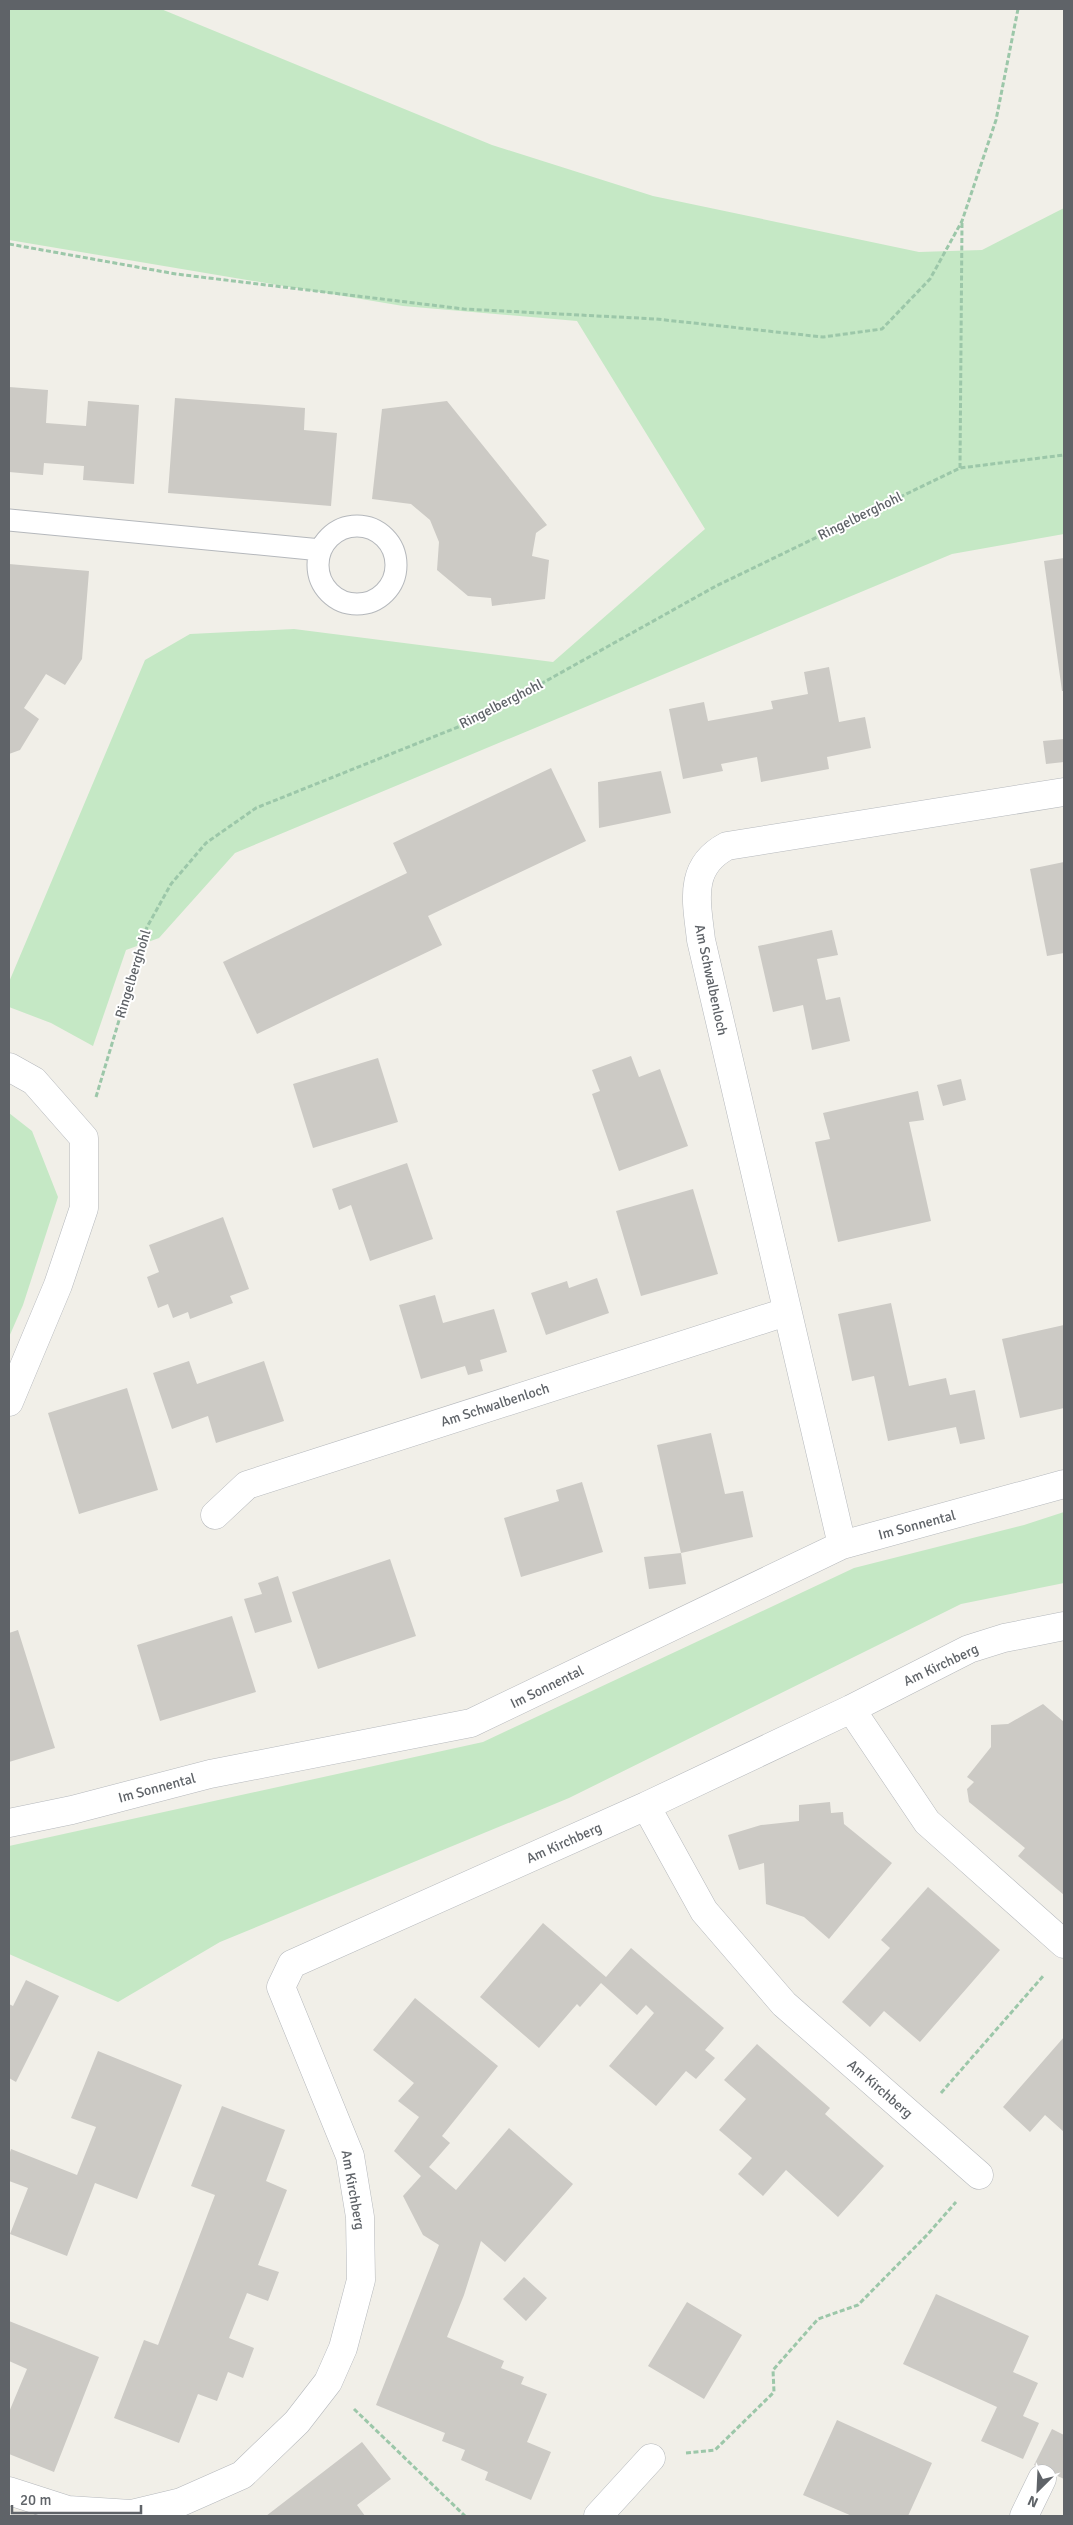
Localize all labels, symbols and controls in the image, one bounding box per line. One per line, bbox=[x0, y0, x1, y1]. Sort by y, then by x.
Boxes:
street label: Ringelberghohl bbox=[815, 488, 905, 544]
street label: Ringelberghohl bbox=[456, 676, 546, 732]
street label: Am Schwalbenloch bbox=[691, 923, 731, 1037]
street label: Ringelberghohl bbox=[111, 928, 155, 1020]
street label: Am Schwalbenloch bbox=[439, 1379, 551, 1431]
street label: Im Sonnental bbox=[876, 1507, 958, 1543]
street label: Am Kirchberg bbox=[901, 1640, 981, 1690]
street label: Im Sonnental bbox=[508, 1662, 586, 1712]
street label: Im Sonnental bbox=[116, 1770, 198, 1806]
street label: Am Kirchberg bbox=[524, 1819, 604, 1867]
street label: Am Kirchberg bbox=[844, 2056, 916, 2122]
street label: Am Kirchberg bbox=[338, 2149, 368, 2231]
north arrow bbox=[1013, 2465, 1063, 2515]
scale bar bbox=[12, 2482, 141, 2514]
text: 20 m bbox=[20, 2491, 51, 2509]
text: N bbox=[1025, 2492, 1041, 2511]

